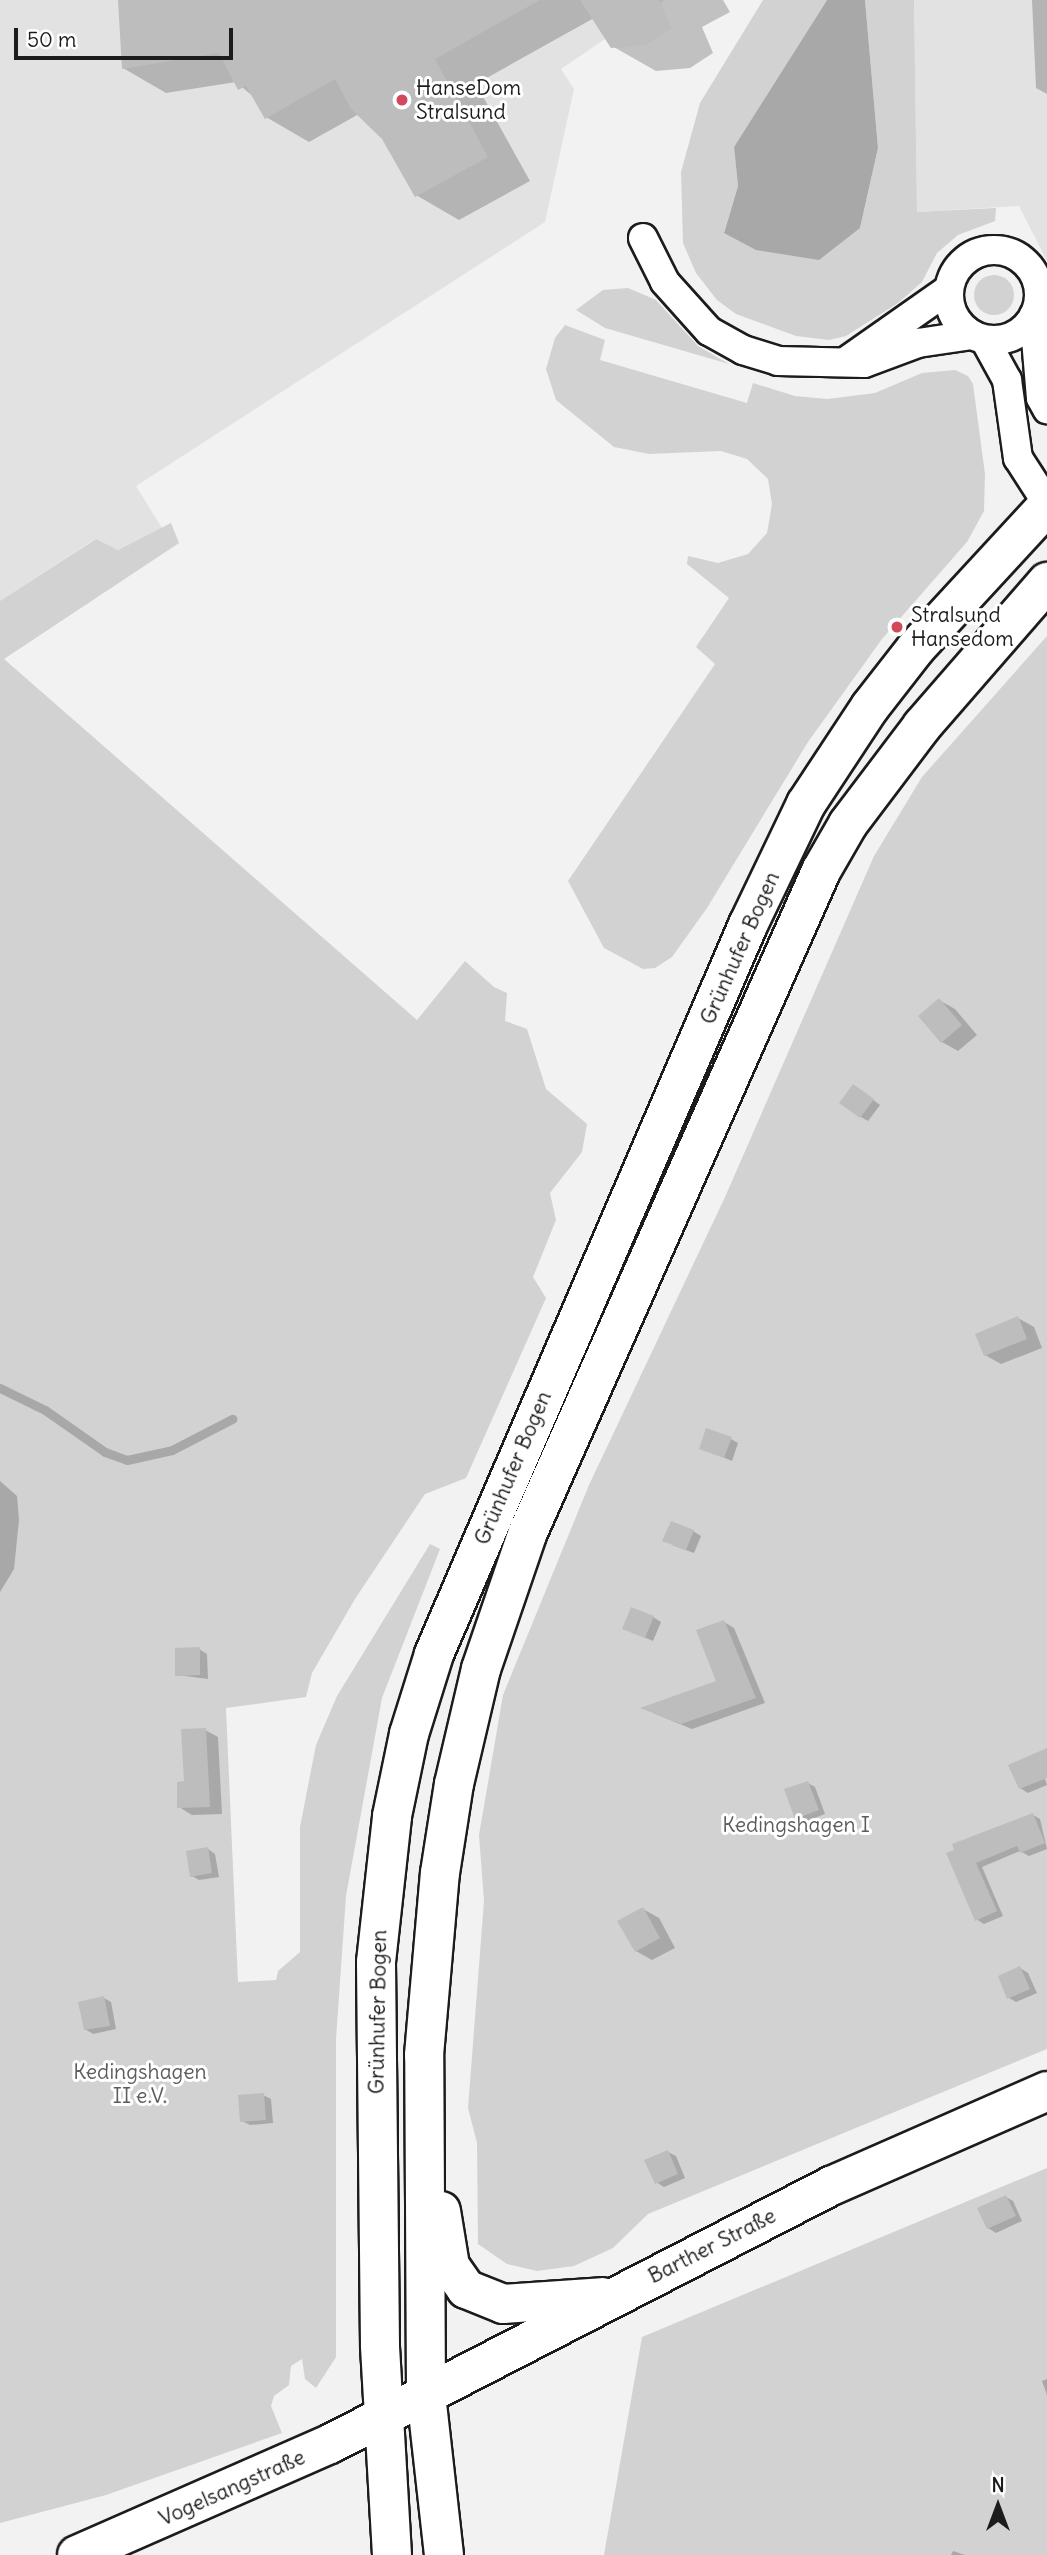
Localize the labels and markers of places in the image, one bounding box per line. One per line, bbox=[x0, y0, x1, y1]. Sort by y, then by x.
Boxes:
place label: HanseDom Stralsund bbox=[416, 75, 521, 125]
marker: HanseDom Stralsund bbox=[394, 92, 410, 108]
place label: Stralsund Hansedom bbox=[911, 602, 1014, 652]
marker: Stralsund Hansedom bbox=[889, 619, 905, 635]

